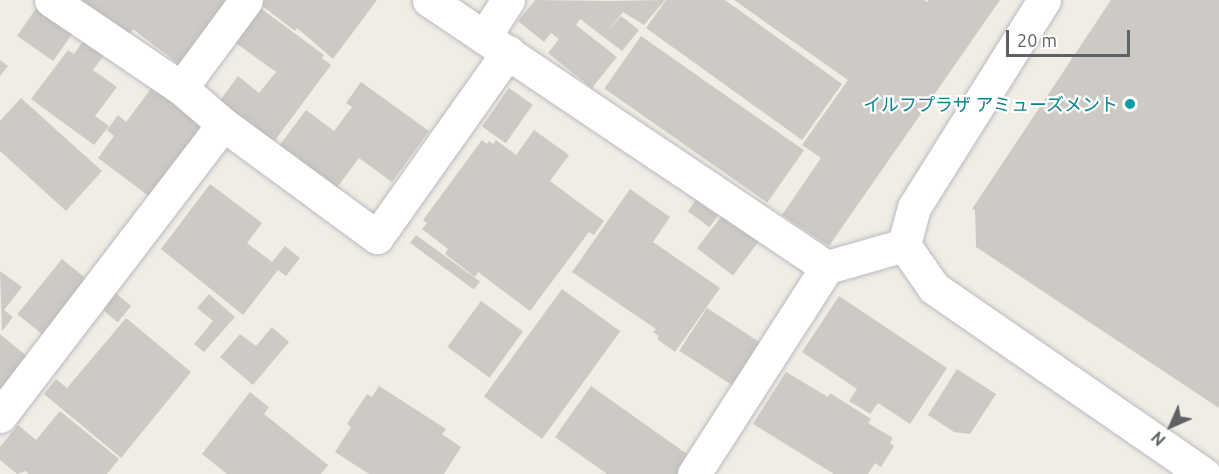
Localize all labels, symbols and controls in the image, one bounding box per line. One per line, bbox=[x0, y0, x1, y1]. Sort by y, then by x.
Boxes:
scale bar bbox=[1009, 18, 1134, 56]
text: 20 m bbox=[1017, 30, 1057, 50]
place label: イルフプラザ アミューズメント bbox=[862, 93, 1118, 115]
marker: イルフプラザ アミューズメント bbox=[1123, 97, 1137, 111]
north arrow bbox=[1141, 396, 1201, 456]
text: N bbox=[1148, 428, 1169, 449]

